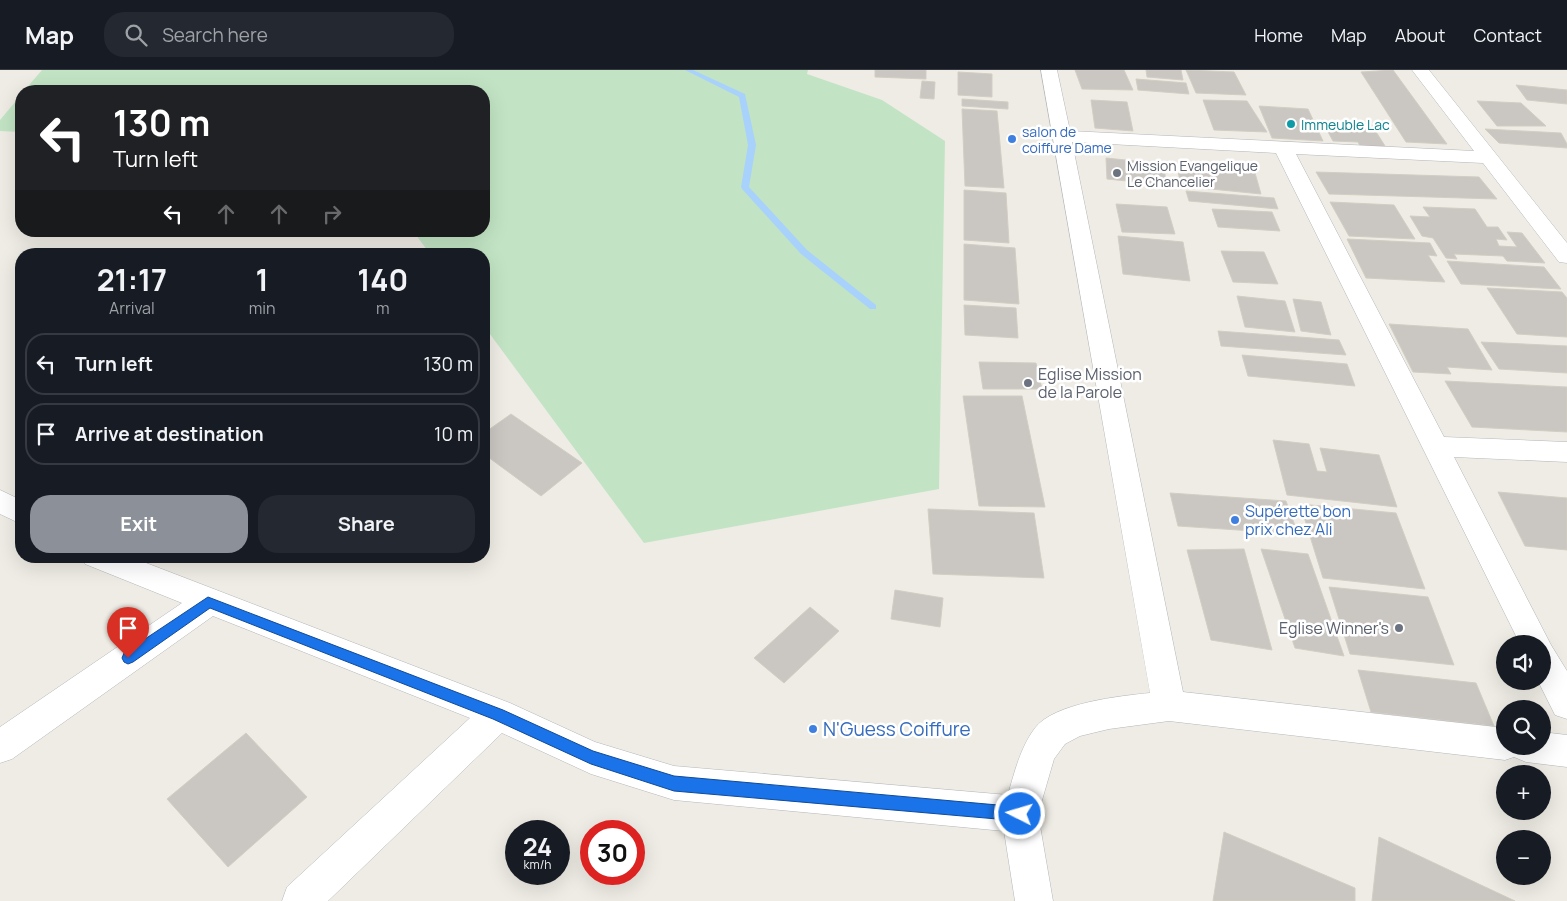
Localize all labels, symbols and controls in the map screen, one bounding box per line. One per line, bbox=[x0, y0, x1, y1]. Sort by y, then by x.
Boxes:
search box bbox=[104, 12, 454, 57]
text: Map bbox=[25, 18, 74, 51]
icon: search bbox=[122, 21, 150, 49]
text: Search here bbox=[162, 22, 268, 48]
text: Home bbox=[1254, 23, 1303, 47]
text: Map bbox=[1331, 23, 1367, 47]
text: About bbox=[1395, 23, 1445, 47]
text: Contact bbox=[1473, 23, 1542, 47]
text: 130 m bbox=[113, 99, 210, 147]
icon: left bbox=[30, 105, 95, 170]
place label: Immeuble Lac bbox=[1301, 115, 1390, 134]
marker: Immeuble Lac bbox=[1285, 118, 1297, 130]
place label: salon de coiffure Dame bbox=[1022, 122, 1112, 157]
marker: salon de coiffure Dame bbox=[1006, 133, 1018, 145]
text: Turn left bbox=[113, 144, 198, 174]
place label: Mission Evangelique Le Chancelier bbox=[1127, 156, 1258, 191]
marker: Mission Evangelique Le Chancelier bbox=[1111, 167, 1123, 179]
icon: left bbox=[159, 200, 187, 228]
icon: ahead bbox=[212, 200, 240, 228]
icon: ahead bbox=[265, 200, 293, 228]
icon: right bbox=[318, 200, 346, 228]
text: 21:17 bbox=[97, 259, 167, 300]
text: 1 bbox=[256, 259, 269, 300]
text: 140 bbox=[357, 259, 408, 300]
text: Arrival bbox=[109, 297, 155, 319]
text: min bbox=[249, 297, 276, 319]
text: m bbox=[376, 297, 390, 319]
icon: left bbox=[32, 350, 60, 378]
text: Turn left bbox=[75, 351, 153, 377]
text: 130 m bbox=[424, 351, 473, 377]
place label: Eglise Mission de la Parole bbox=[1038, 363, 1142, 403]
marker: Eglise Mission de la Parole bbox=[1022, 377, 1034, 389]
icon: arrive bbox=[32, 420, 60, 448]
text: Arrive at destination bbox=[75, 421, 264, 447]
text: 10 m bbox=[434, 421, 473, 447]
button: Exit bbox=[30, 495, 248, 553]
button: Share bbox=[258, 495, 475, 553]
place label: Supérette bon prix chez Ali bbox=[1245, 500, 1351, 540]
marker: Supérette bon prix chez Ali bbox=[1229, 514, 1241, 526]
pin bbox=[107, 607, 149, 658]
icon: arrive bbox=[114, 614, 142, 642]
place label: Eglise Winner's bbox=[1279, 617, 1389, 639]
marker: Eglise Winner's bbox=[1393, 622, 1405, 634]
map controls bbox=[1496, 635, 1551, 885]
button: sound bbox=[1496, 635, 1551, 690]
button: search bbox=[1496, 700, 1551, 755]
place label: N'Guess Coiffure bbox=[823, 716, 971, 742]
marker: N'Guess Coiffure bbox=[807, 723, 819, 735]
button: + bbox=[1496, 765, 1551, 820]
position arrow bbox=[993, 787, 1045, 839]
speed limit sign: 30 bbox=[580, 820, 645, 885]
text: 24 bbox=[523, 829, 552, 864]
button: − bbox=[1496, 830, 1551, 885]
text: km/h bbox=[524, 856, 551, 873]

